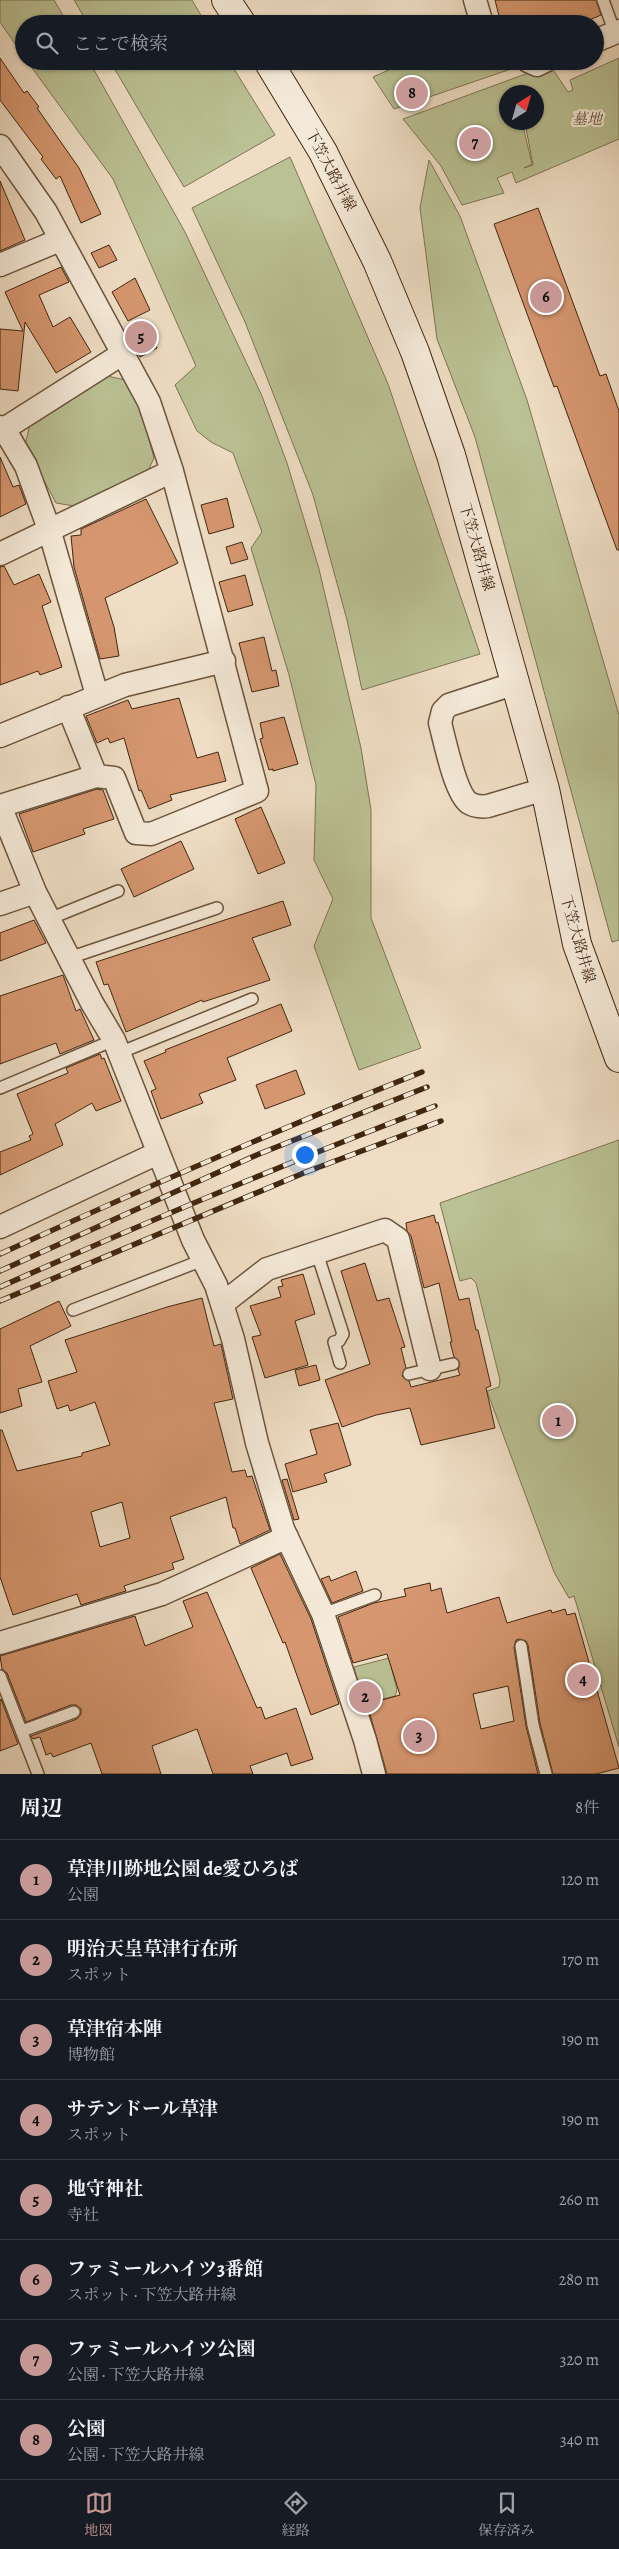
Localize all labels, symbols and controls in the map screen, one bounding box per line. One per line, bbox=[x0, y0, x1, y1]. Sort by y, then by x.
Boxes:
search box bbox=[15, 15, 604, 70]
icon: search bbox=[33, 29, 61, 57]
text: ここで検索 bbox=[73, 31, 168, 57]
pin: 8 bbox=[396, 74, 428, 112]
north arrow bbox=[499, 85, 544, 130]
park label: 墓地 bbox=[572, 109, 604, 129]
pin: 7 bbox=[459, 124, 491, 162]
street label: 下笠大路井線 bbox=[301, 126, 361, 214]
pin: 6 bbox=[530, 278, 562, 316]
pin: 5 bbox=[125, 318, 157, 356]
street label: 下笠大路井線 bbox=[455, 501, 499, 593]
street label: 下笠大路井線 bbox=[556, 893, 600, 985]
your location bbox=[292, 1142, 318, 1168]
pin: 1 bbox=[542, 1402, 574, 1440]
pin: 4 bbox=[567, 1661, 599, 1699]
pin: 2 bbox=[349, 1678, 381, 1716]
pin: 3 bbox=[403, 1717, 435, 1755]
text: 周辺 bbox=[20, 1794, 62, 1822]
text: 8件 bbox=[575, 1797, 599, 1819]
text: 草津川跡地公園 de愛ひろば bbox=[67, 1856, 298, 1882]
text: 1 bbox=[33, 1869, 39, 1891]
text: 120 m bbox=[561, 1869, 599, 1891]
text: 公園 bbox=[67, 1884, 99, 1906]
text: 明治天皇草津行在所 bbox=[67, 1936, 238, 1962]
text: 2 bbox=[32, 1949, 40, 1971]
text: 170 m bbox=[562, 1949, 599, 1971]
text: スポット bbox=[67, 1964, 131, 1986]
text: 草津宿本陣 bbox=[67, 2016, 162, 2042]
text: 3 bbox=[33, 2029, 39, 2051]
text: 190 m bbox=[561, 2029, 599, 2051]
text: 博物館 bbox=[67, 2044, 115, 2066]
text: サテンドール草津 bbox=[67, 2096, 218, 2122]
text: 4 bbox=[32, 2109, 40, 2131]
text: 190 m bbox=[561, 2109, 599, 2131]
text: スポット bbox=[67, 2124, 131, 2146]
text: 地守神社 bbox=[67, 2176, 143, 2202]
text: 5 bbox=[33, 2189, 39, 2211]
text: 260 m bbox=[559, 2189, 599, 2211]
text: 寺社 bbox=[67, 2204, 99, 2226]
text: ファミールハイツ3番館 bbox=[67, 2256, 263, 2282]
text: 6 bbox=[32, 2269, 40, 2291]
text: 280 m bbox=[559, 2269, 599, 2291]
text: スポット · 下笠大路井線 bbox=[67, 2284, 237, 2306]
text: ファミールハイツ公園 bbox=[67, 2336, 255, 2362]
text: 7 bbox=[33, 2349, 39, 2371]
text: 320 m bbox=[560, 2349, 599, 2371]
text: 公園 · 下笠大路井線 bbox=[67, 2364, 205, 2386]
text: 公園 bbox=[67, 2416, 105, 2442]
text: 8 bbox=[32, 2429, 40, 2451]
text: 340 m bbox=[560, 2429, 599, 2451]
text: 公園 · 下笠大路井線 bbox=[67, 2444, 205, 2466]
tab: 地図 bbox=[85, 2489, 113, 2540]
tab: 経路 bbox=[282, 2489, 310, 2540]
tab: 保存済み bbox=[479, 2489, 535, 2540]

